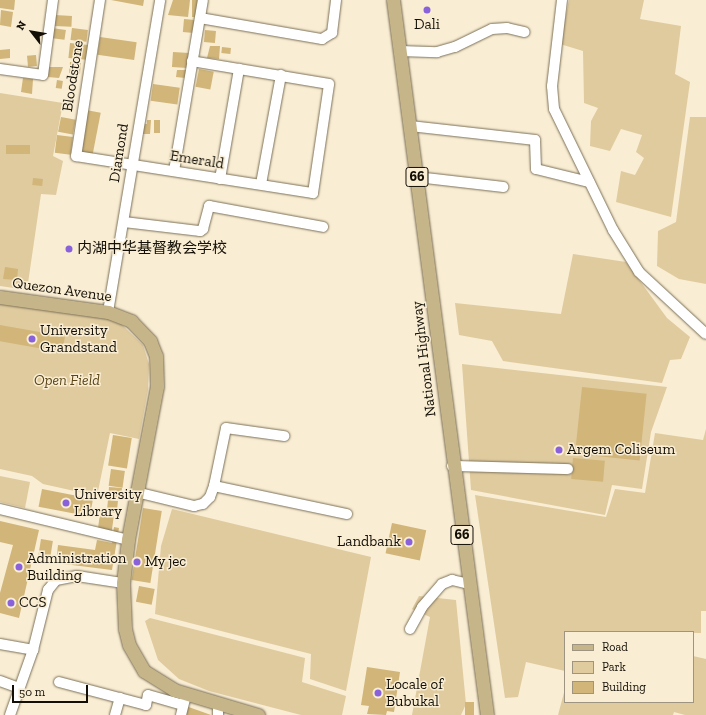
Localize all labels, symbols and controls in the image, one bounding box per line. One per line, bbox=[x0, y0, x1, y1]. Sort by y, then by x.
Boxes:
marker: Dali bbox=[422, 5, 432, 15]
north arrow bbox=[12, 12, 52, 52]
place label: Dali bbox=[414, 16, 440, 34]
text: N bbox=[14, 19, 29, 32]
street label: Bloodstone bbox=[58, 39, 88, 113]
street label: Diamond bbox=[105, 122, 133, 184]
street label: Emerald bbox=[169, 147, 225, 173]
road number: 66 bbox=[405, 165, 429, 189]
place label: 内湖中华基督教会学校 bbox=[77, 240, 227, 258]
marker: 内湖中华基督教会学校 bbox=[64, 244, 74, 254]
street label: Quezon Avenue bbox=[11, 274, 113, 306]
street label: National Highway bbox=[408, 300, 440, 418]
place label: University Grandstand bbox=[40, 321, 117, 356]
marker: University Grandstand bbox=[27, 334, 37, 344]
park label: Open Field bbox=[34, 372, 100, 390]
place label: Argem Coliseum bbox=[567, 441, 675, 459]
marker: Argem Coliseum bbox=[554, 445, 564, 455]
place label: University Library bbox=[74, 485, 142, 520]
marker: University Library bbox=[61, 498, 71, 508]
road number: 66 bbox=[450, 523, 474, 547]
place label: Landbank bbox=[337, 533, 401, 551]
marker: Landbank bbox=[404, 537, 414, 547]
place label: Administration Building bbox=[27, 549, 126, 584]
place label: My jec bbox=[145, 553, 187, 571]
marker: My jec bbox=[132, 557, 142, 567]
marker: Administration Building bbox=[14, 562, 24, 572]
place label: CCS bbox=[19, 594, 46, 612]
marker: CCS bbox=[6, 598, 16, 608]
legend bbox=[564, 631, 694, 703]
text: Road bbox=[602, 640, 628, 654]
text: Park bbox=[602, 660, 626, 674]
place label: Locale of Bubukal bbox=[386, 675, 443, 710]
scale bar bbox=[14, 677, 90, 703]
text: Building bbox=[602, 680, 646, 694]
text: 50 m bbox=[19, 685, 45, 699]
marker: Locale of Bubukal bbox=[373, 688, 383, 698]

